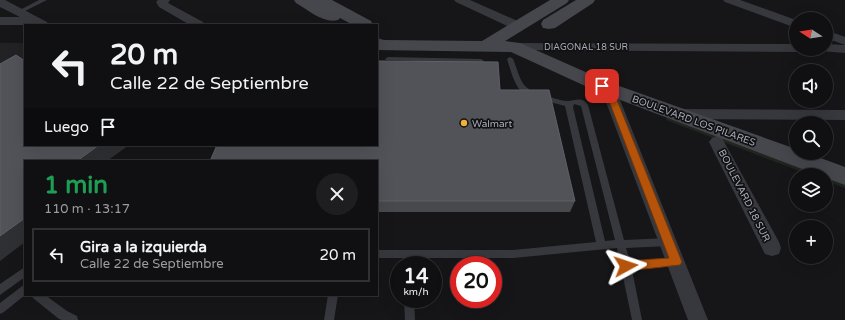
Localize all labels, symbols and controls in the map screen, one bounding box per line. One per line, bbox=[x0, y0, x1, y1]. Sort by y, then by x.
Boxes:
north arrow bbox=[789, 12, 833, 56]
map controls bbox=[789, 12, 833, 264]
text: 20 m bbox=[110, 38, 178, 72]
icon: left bbox=[44, 40, 96, 92]
street label: DIAGONAL 18 SUR bbox=[544, 42, 628, 53]
button: sound bbox=[789, 64, 833, 108]
pin bbox=[585, 69, 619, 103]
text: Calle 22 de Septiembre bbox=[110, 72, 309, 94]
icon: arrive bbox=[591, 75, 613, 97]
street label: BOULEVARD LOS PILARES bbox=[630, 93, 757, 149]
icon: arrive bbox=[97, 116, 119, 138]
button: search bbox=[789, 116, 833, 160]
text: Luego bbox=[44, 118, 89, 136]
marker: Walmart bbox=[459, 118, 469, 128]
place label: Walmart bbox=[472, 118, 512, 130]
street label: BOULEVARD 18 SUR bbox=[716, 147, 773, 244]
button: layers bbox=[789, 168, 833, 212]
text: 1 min bbox=[44, 171, 108, 200]
button: close bbox=[316, 173, 358, 215]
text: 110 m · 13:17 bbox=[44, 201, 130, 217]
button: + bbox=[789, 220, 833, 264]
text: Gira a la izquierda bbox=[80, 238, 207, 256]
icon: left bbox=[46, 244, 68, 266]
position arrow bbox=[605, 245, 647, 287]
text: 20 m bbox=[319, 246, 356, 264]
text: Calle 22 de Septiembre bbox=[80, 256, 224, 272]
speed limit sign: 20 bbox=[450, 256, 502, 308]
text: 14 bbox=[403, 265, 429, 289]
text: km/h bbox=[403, 286, 429, 298]

